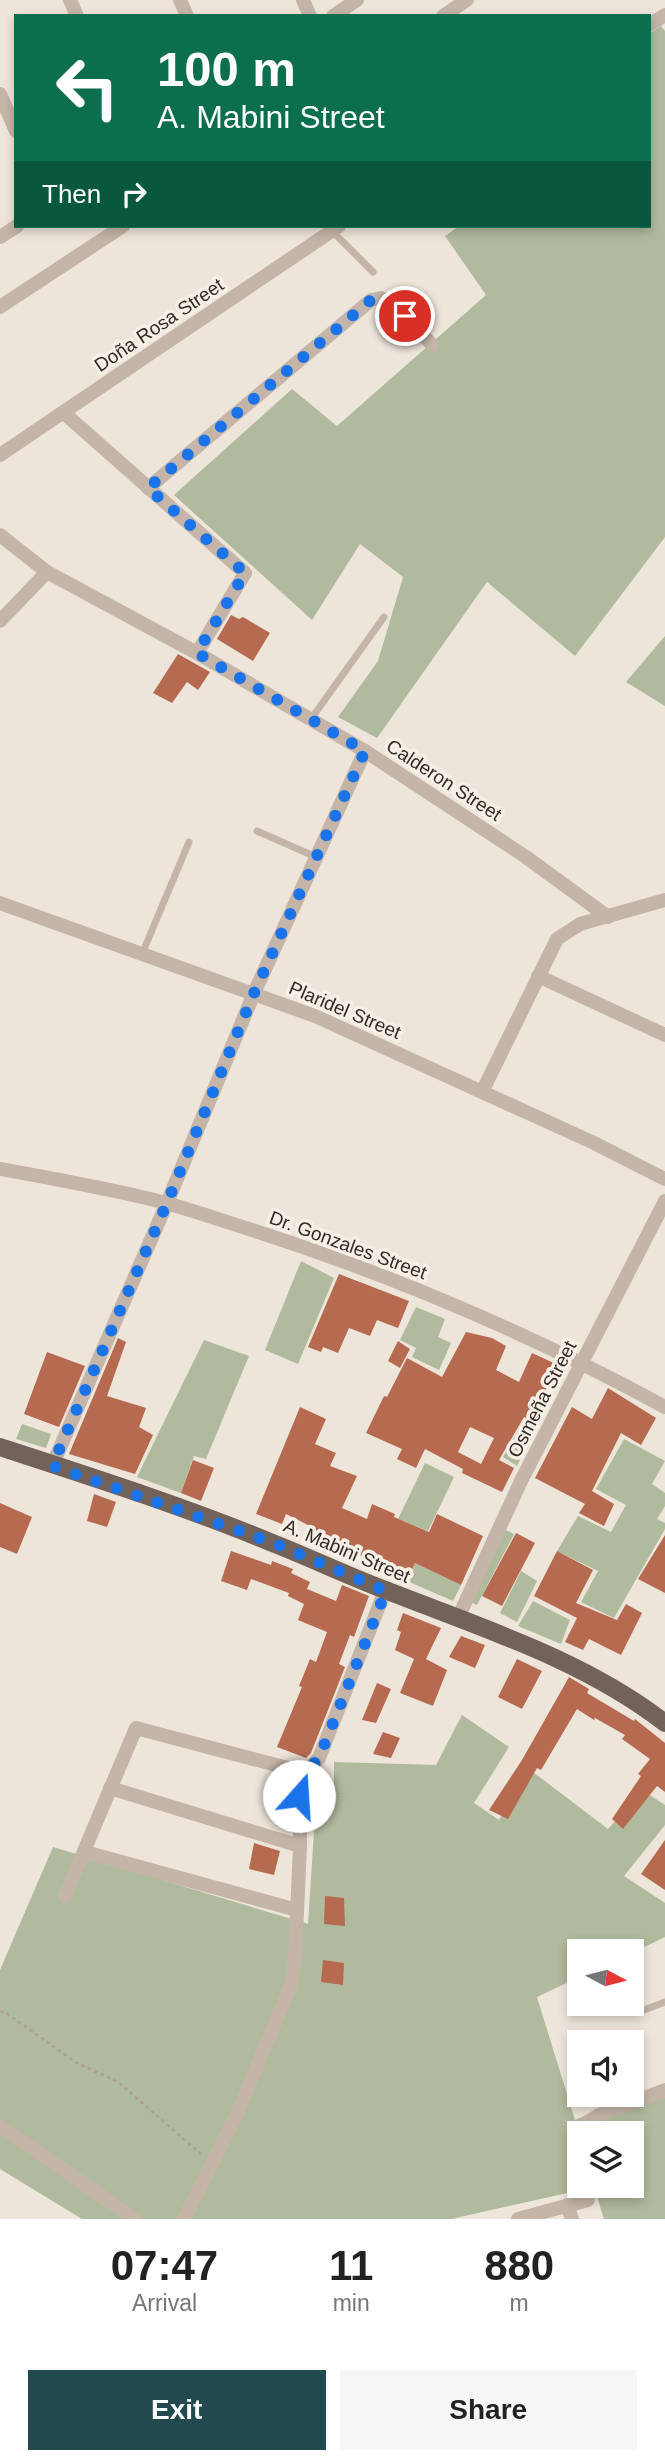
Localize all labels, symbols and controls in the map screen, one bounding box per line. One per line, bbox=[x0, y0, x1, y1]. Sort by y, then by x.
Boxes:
icon: left bbox=[42, 42, 133, 133]
text: 100 m bbox=[157, 42, 296, 96]
text: A. Mabini Street bbox=[157, 99, 385, 135]
icon: right bbox=[115, 175, 153, 213]
text: Then bbox=[42, 179, 101, 209]
street label: Doña Rosa Street bbox=[91, 274, 228, 376]
pin bbox=[375, 286, 435, 346]
icon: arrive bbox=[386, 297, 424, 335]
street label: Calderon Street bbox=[382, 735, 506, 825]
street label: Plaridel Street bbox=[286, 977, 405, 1043]
street label: Dr. Gonzales Street bbox=[267, 1207, 430, 1283]
street label: Osmeña Street bbox=[504, 1337, 581, 1461]
street label: A. Mabini Street bbox=[281, 1515, 414, 1587]
position arrow bbox=[262, 1759, 336, 1833]
north arrow bbox=[567, 1939, 644, 2016]
map controls bbox=[567, 1939, 644, 2198]
button: sound bbox=[567, 2030, 644, 2107]
button: layers bbox=[567, 2121, 644, 2198]
text: 07:47 bbox=[111, 2242, 218, 2289]
text: 11 bbox=[329, 2242, 373, 2289]
text: 880 bbox=[484, 2242, 554, 2289]
text: Arrival bbox=[132, 2290, 197, 2316]
text: min bbox=[333, 2290, 370, 2316]
text: m bbox=[510, 2290, 529, 2316]
button: Exit bbox=[28, 2370, 326, 2450]
button: Share bbox=[340, 2370, 637, 2450]

